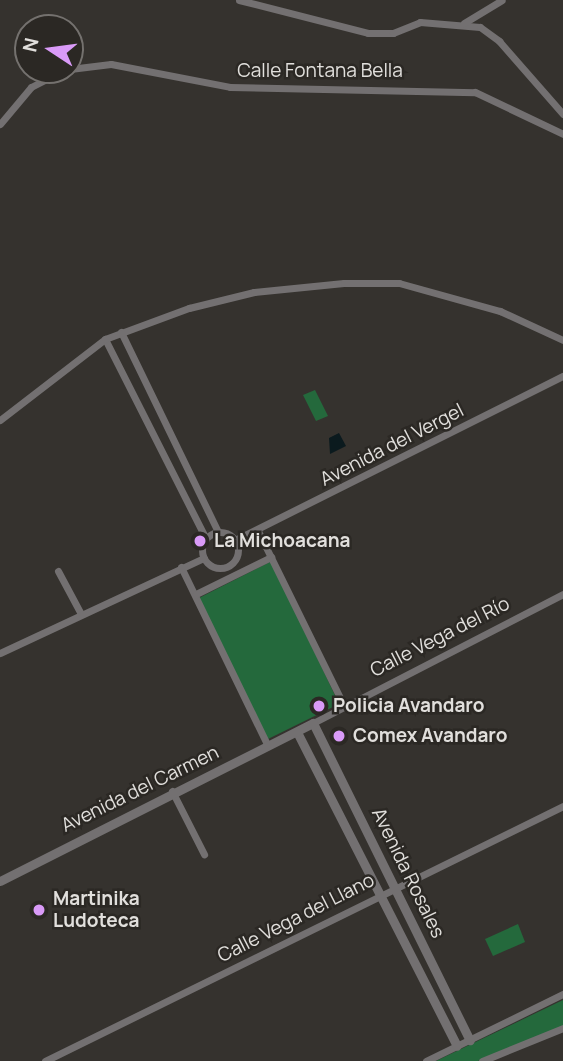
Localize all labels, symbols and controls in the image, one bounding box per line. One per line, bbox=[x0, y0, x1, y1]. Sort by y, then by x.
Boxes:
north arrow bbox=[14, 14, 84, 84]
text: N bbox=[16, 35, 45, 54]
street label: Calle Fontana Bella bbox=[237, 60, 403, 82]
street label: Avenida del Vergel bbox=[316, 399, 468, 491]
place label: La Michoacana bbox=[214, 530, 351, 552]
marker: La Michoacana bbox=[192, 533, 208, 549]
street label: Calle Vega del Río bbox=[367, 592, 513, 682]
place label: Policia Avandaro bbox=[333, 695, 484, 717]
marker: Policia Avandaro bbox=[311, 698, 327, 714]
place label: Comex Avandaro bbox=[353, 725, 507, 747]
marker: Comex Avandaro bbox=[331, 728, 347, 744]
street label: Avenida del Carmen bbox=[58, 741, 222, 837]
street label: Avenida Rosales bbox=[367, 804, 449, 942]
street label: Calle Vega del Llano bbox=[214, 869, 378, 967]
place label: Martinika Ludoteca bbox=[53, 888, 140, 932]
marker: Martinika Ludoteca bbox=[31, 902, 47, 918]

